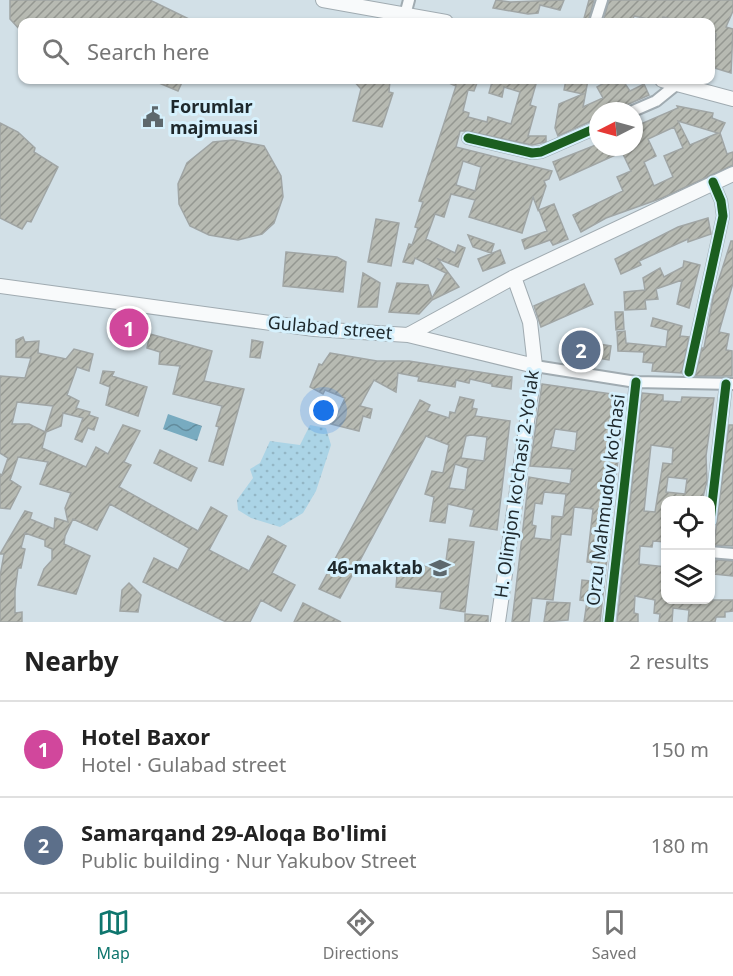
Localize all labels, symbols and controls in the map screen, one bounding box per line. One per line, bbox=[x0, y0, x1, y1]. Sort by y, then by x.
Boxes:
search box bbox=[18, 18, 715, 84]
icon: search bbox=[39, 35, 72, 68]
text: Search here bbox=[87, 36, 209, 66]
place label: Forumlar majmuasi bbox=[170, 94, 258, 139]
north arrow bbox=[589, 102, 643, 156]
public building icon: Forumlar majmuasi bbox=[141, 105, 165, 129]
pin: 1 bbox=[110, 306, 148, 350]
street label: Gulabad street bbox=[267, 310, 394, 344]
pin: 2 bbox=[562, 328, 600, 372]
street label: H. Olimjon ko'chasi 2-Yo'lak bbox=[488, 368, 544, 599]
street label: Orzu Mahmudov ko'chasi bbox=[580, 393, 630, 607]
your location bbox=[309, 396, 338, 425]
map controls bbox=[661, 496, 715, 604]
button: locate bbox=[661, 496, 715, 550]
button: layers bbox=[661, 550, 715, 604]
place label: 46-maktab bbox=[327, 555, 423, 579]
school or university icon: 46-maktab bbox=[428, 556, 452, 580]
text: Nearby bbox=[24, 643, 119, 679]
text: 2 results bbox=[629, 648, 709, 675]
text: Hotel Baxor bbox=[81, 721, 210, 751]
text: 1 bbox=[38, 736, 49, 763]
text: 150 m bbox=[651, 736, 709, 763]
text: Hotel · Gulabad street bbox=[81, 751, 286, 778]
text: Samarqand 29-Aloqa Bo'limi bbox=[81, 817, 387, 847]
text: 2 bbox=[38, 832, 49, 859]
text: 180 m bbox=[651, 832, 709, 859]
text: Public building · Nur Yakubov Street bbox=[81, 847, 417, 874]
tab: Map bbox=[96, 906, 130, 964]
tab: Directions bbox=[323, 906, 399, 964]
tab: Saved bbox=[592, 906, 636, 964]

